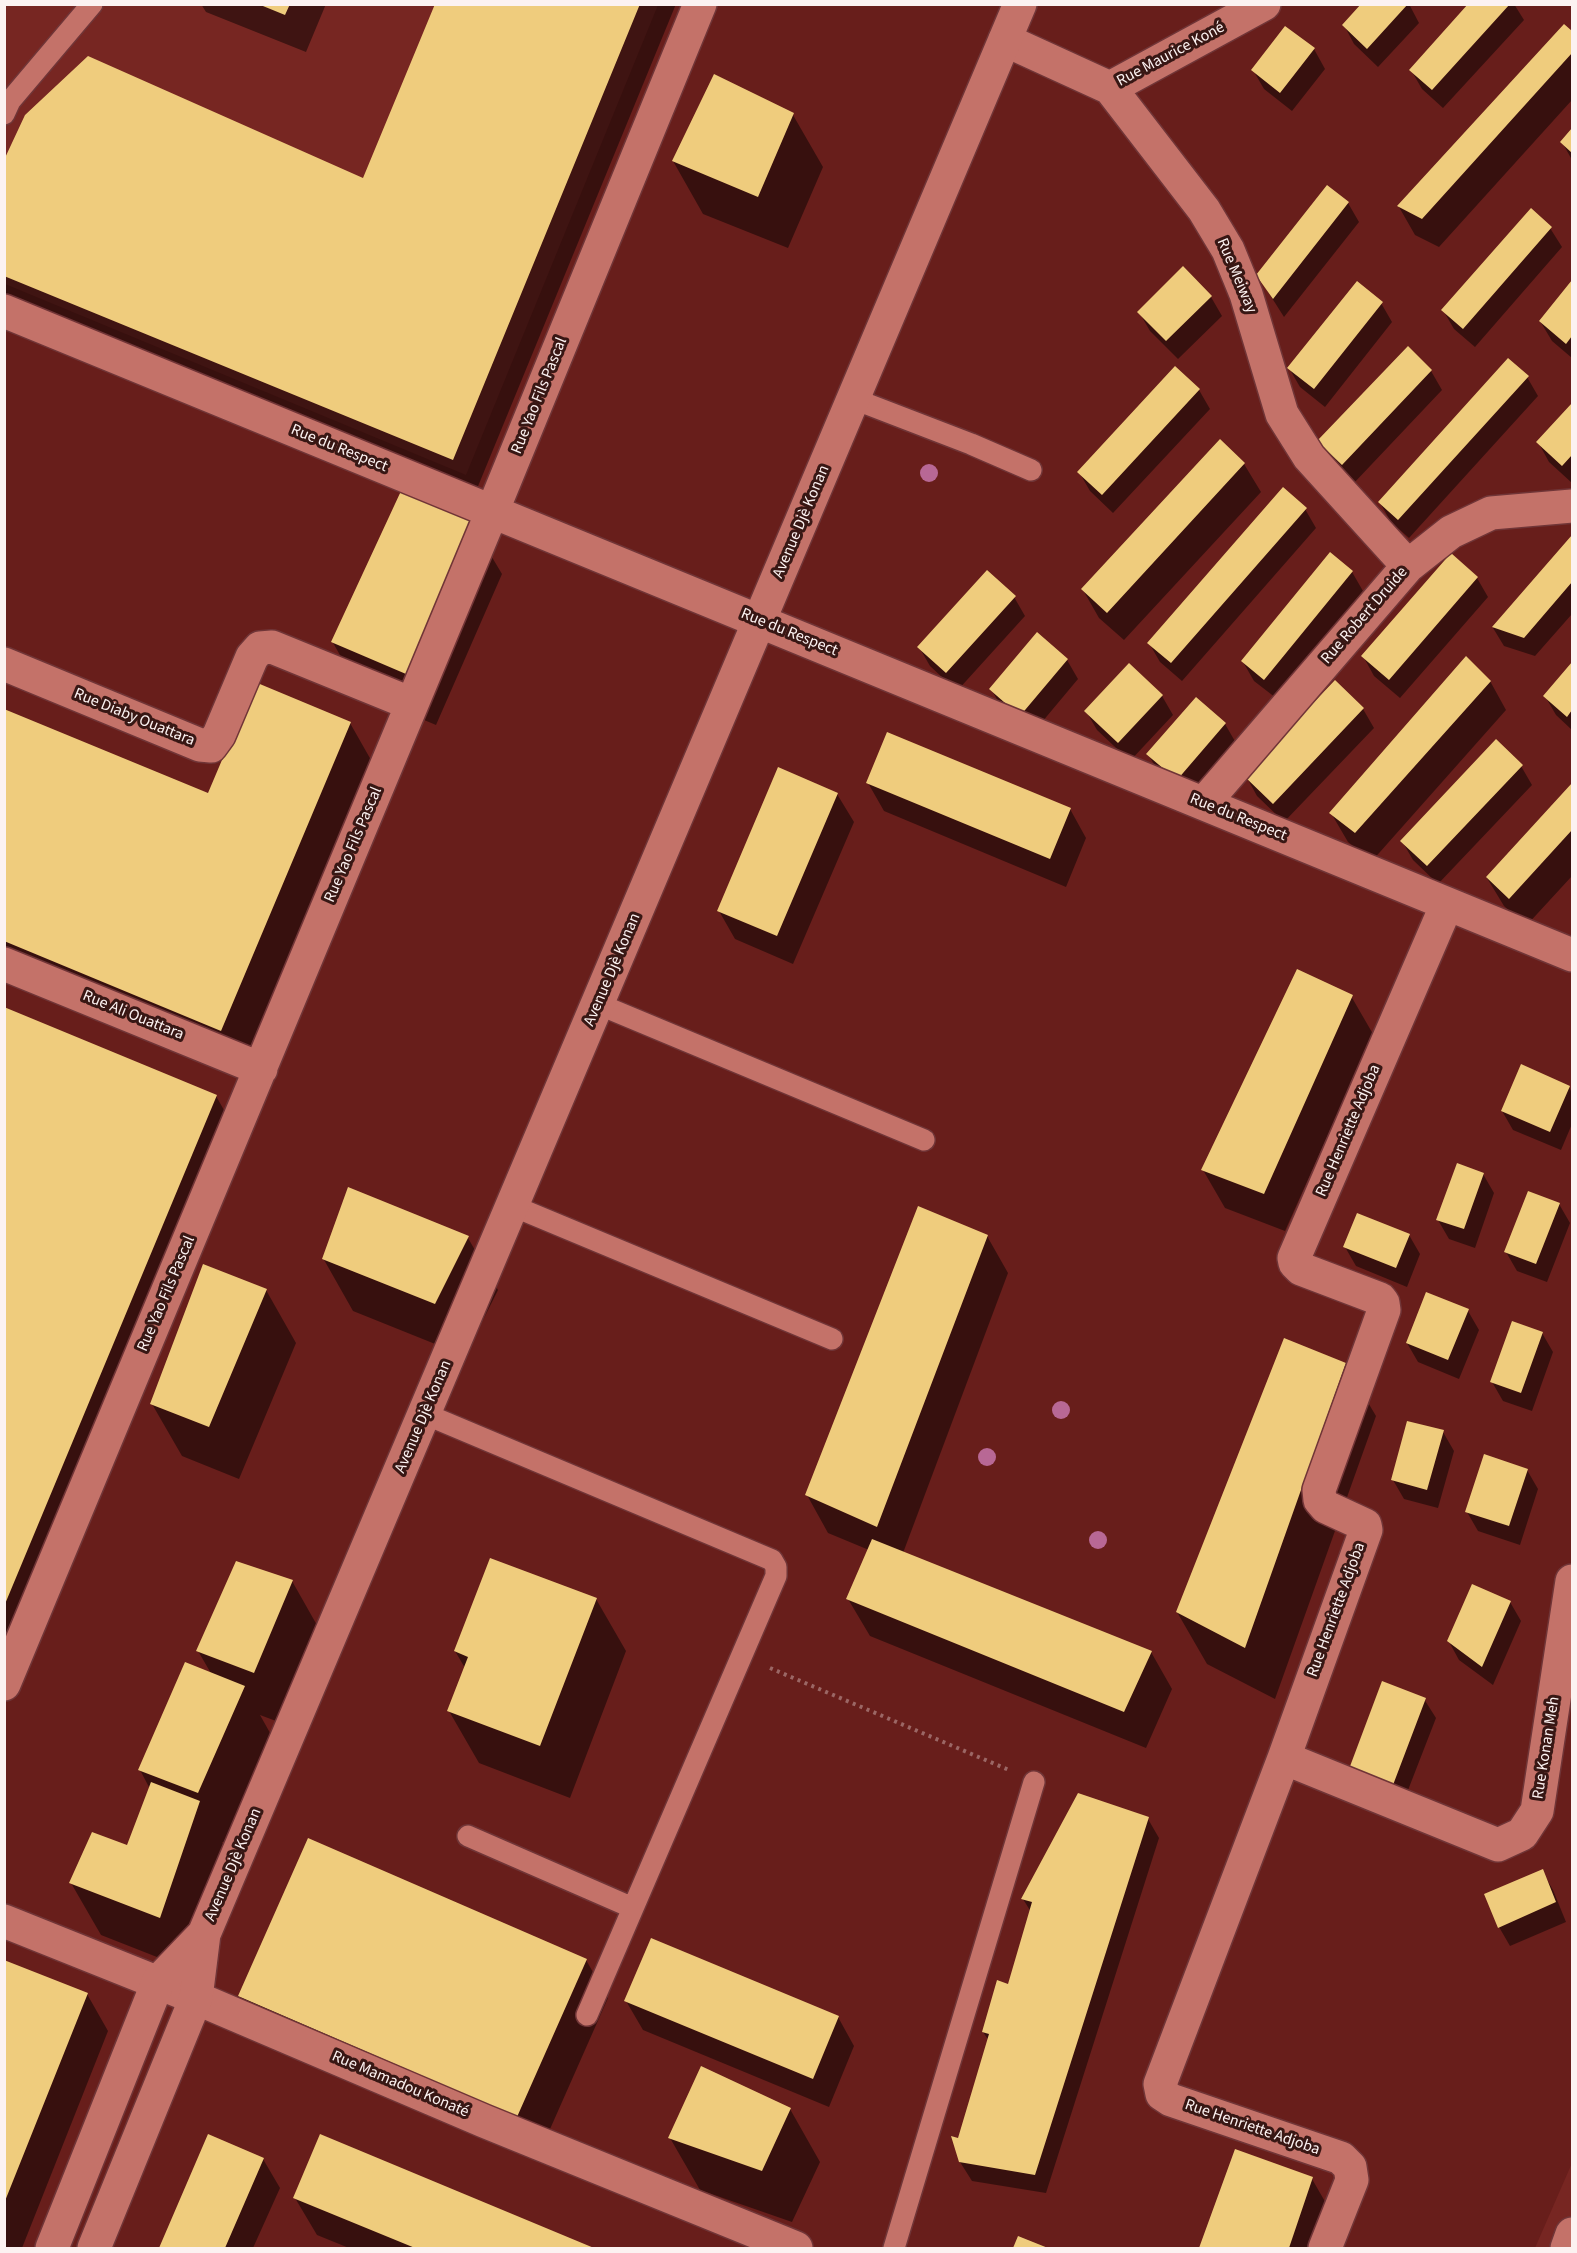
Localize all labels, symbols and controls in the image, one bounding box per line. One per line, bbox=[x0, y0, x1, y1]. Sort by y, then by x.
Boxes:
street label: Rue Maurice Koné bbox=[1114, 18, 1228, 92]
street label: Rue Meiway bbox=[1212, 236, 1260, 316]
street label: Rue Yao Fils Pascal bbox=[508, 335, 572, 457]
street label: Rue du Respect bbox=[288, 421, 390, 477]
street label: Avenue Djè Konan bbox=[770, 463, 834, 581]
street label: Rue Robert Druide bbox=[1318, 564, 1412, 668]
street label: Rue du Respect bbox=[738, 605, 840, 661]
street label: Rue Diaby Ouattara bbox=[71, 685, 197, 751]
street label: Rue Yao Fils Pascal bbox=[321, 784, 387, 906]
street label: Rue du Respect bbox=[1187, 790, 1289, 846]
street label: Avenue Djè Konan bbox=[581, 911, 645, 1029]
street label: Rue Ali Ouattara bbox=[80, 987, 186, 1045]
street label: Rue Henriette Adjoba bbox=[1312, 1062, 1386, 1200]
street label: Rue Yao Fils Pascal bbox=[134, 1233, 200, 1355]
street label: Avenue Djè Konan bbox=[392, 1358, 456, 1476]
street label: Rue Henriette Adjoba bbox=[1304, 1540, 1370, 1680]
street label: Rue Konan Meh bbox=[1529, 1695, 1565, 1801]
street label: Avenue Djè Konan bbox=[202, 1806, 266, 1924]
street label: Rue Mamadou Konaté bbox=[329, 2047, 471, 2123]
street label: Rue Henriette Adjoba bbox=[1182, 2096, 1322, 2160]

